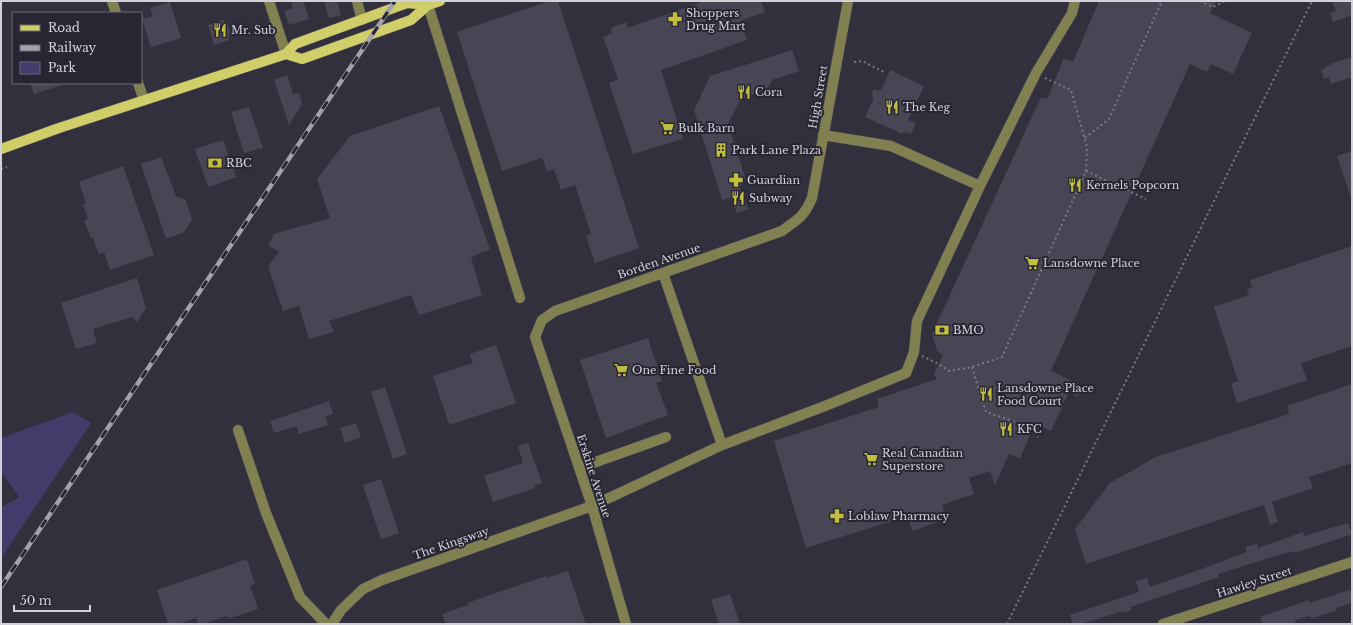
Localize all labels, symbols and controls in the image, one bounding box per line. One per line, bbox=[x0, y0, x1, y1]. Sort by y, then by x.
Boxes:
place label: Shoppers Drug Mart bbox=[686, 6, 746, 33]
pharmacy icon: Shoppers Drug Mart bbox=[667, 11, 683, 27]
legend bbox=[12, 12, 142, 84]
text: Road bbox=[48, 20, 80, 35]
restaurant icon: Mr. Sub bbox=[212, 22, 228, 38]
place label: Mr. Sub bbox=[231, 23, 276, 37]
text: Railway bbox=[48, 40, 97, 55]
text: Park bbox=[48, 60, 76, 75]
street label: High Street bbox=[806, 63, 831, 130]
restaurant icon: Cora bbox=[736, 84, 752, 100]
place label: Cora bbox=[755, 85, 783, 99]
restaurant icon: The Keg bbox=[884, 99, 900, 115]
place label: The Keg bbox=[903, 100, 950, 114]
supermarket icon: Bulk Barn bbox=[659, 120, 675, 136]
place label: Bulk Barn bbox=[678, 121, 735, 135]
building icon: Park Lane Plaza bbox=[713, 142, 729, 158]
place label: Park Lane Plaza bbox=[732, 143, 822, 157]
bank icon: RBC bbox=[207, 155, 223, 171]
place label: RBC bbox=[226, 156, 252, 170]
pharmacy icon: Guardian bbox=[728, 172, 744, 188]
place label: Guardian bbox=[747, 173, 800, 187]
restaurant icon: Kernels Popcorn bbox=[1067, 177, 1083, 193]
place label: Kernels Popcorn bbox=[1086, 178, 1180, 192]
restaurant icon: Subway bbox=[730, 190, 746, 206]
place label: Subway bbox=[749, 191, 793, 205]
street label: Borden Avenue bbox=[616, 240, 702, 282]
supermarket icon: Lansdowne Place bbox=[1024, 255, 1040, 271]
place label: Lansdowne Place bbox=[1043, 256, 1140, 270]
bank icon: BMO bbox=[934, 322, 950, 338]
place label: BMO bbox=[953, 323, 984, 337]
supermarket icon: One Fine Food bbox=[613, 362, 629, 378]
place label: One Fine Food bbox=[632, 363, 717, 377]
place label: Lansdowne Place Food Court bbox=[997, 381, 1094, 408]
restaurant icon: Lansdowne Place Food Court bbox=[978, 386, 994, 402]
restaurant icon: KFC bbox=[998, 421, 1014, 437]
place label: KFC bbox=[1017, 422, 1042, 436]
street label: Erskine Avenue bbox=[574, 432, 614, 520]
place label: Real Canadian Superstore bbox=[882, 446, 964, 473]
supermarket icon: Real Canadian Superstore bbox=[863, 451, 879, 467]
pharmacy icon: Loblaw Pharmacy bbox=[829, 508, 845, 524]
place label: Loblaw Pharmacy bbox=[848, 509, 949, 523]
street label: The Kingsway bbox=[411, 523, 491, 563]
street label: Hawley Street bbox=[1215, 563, 1294, 601]
scale bar bbox=[14, 587, 90, 613]
text: 50 m bbox=[20, 593, 52, 608]

